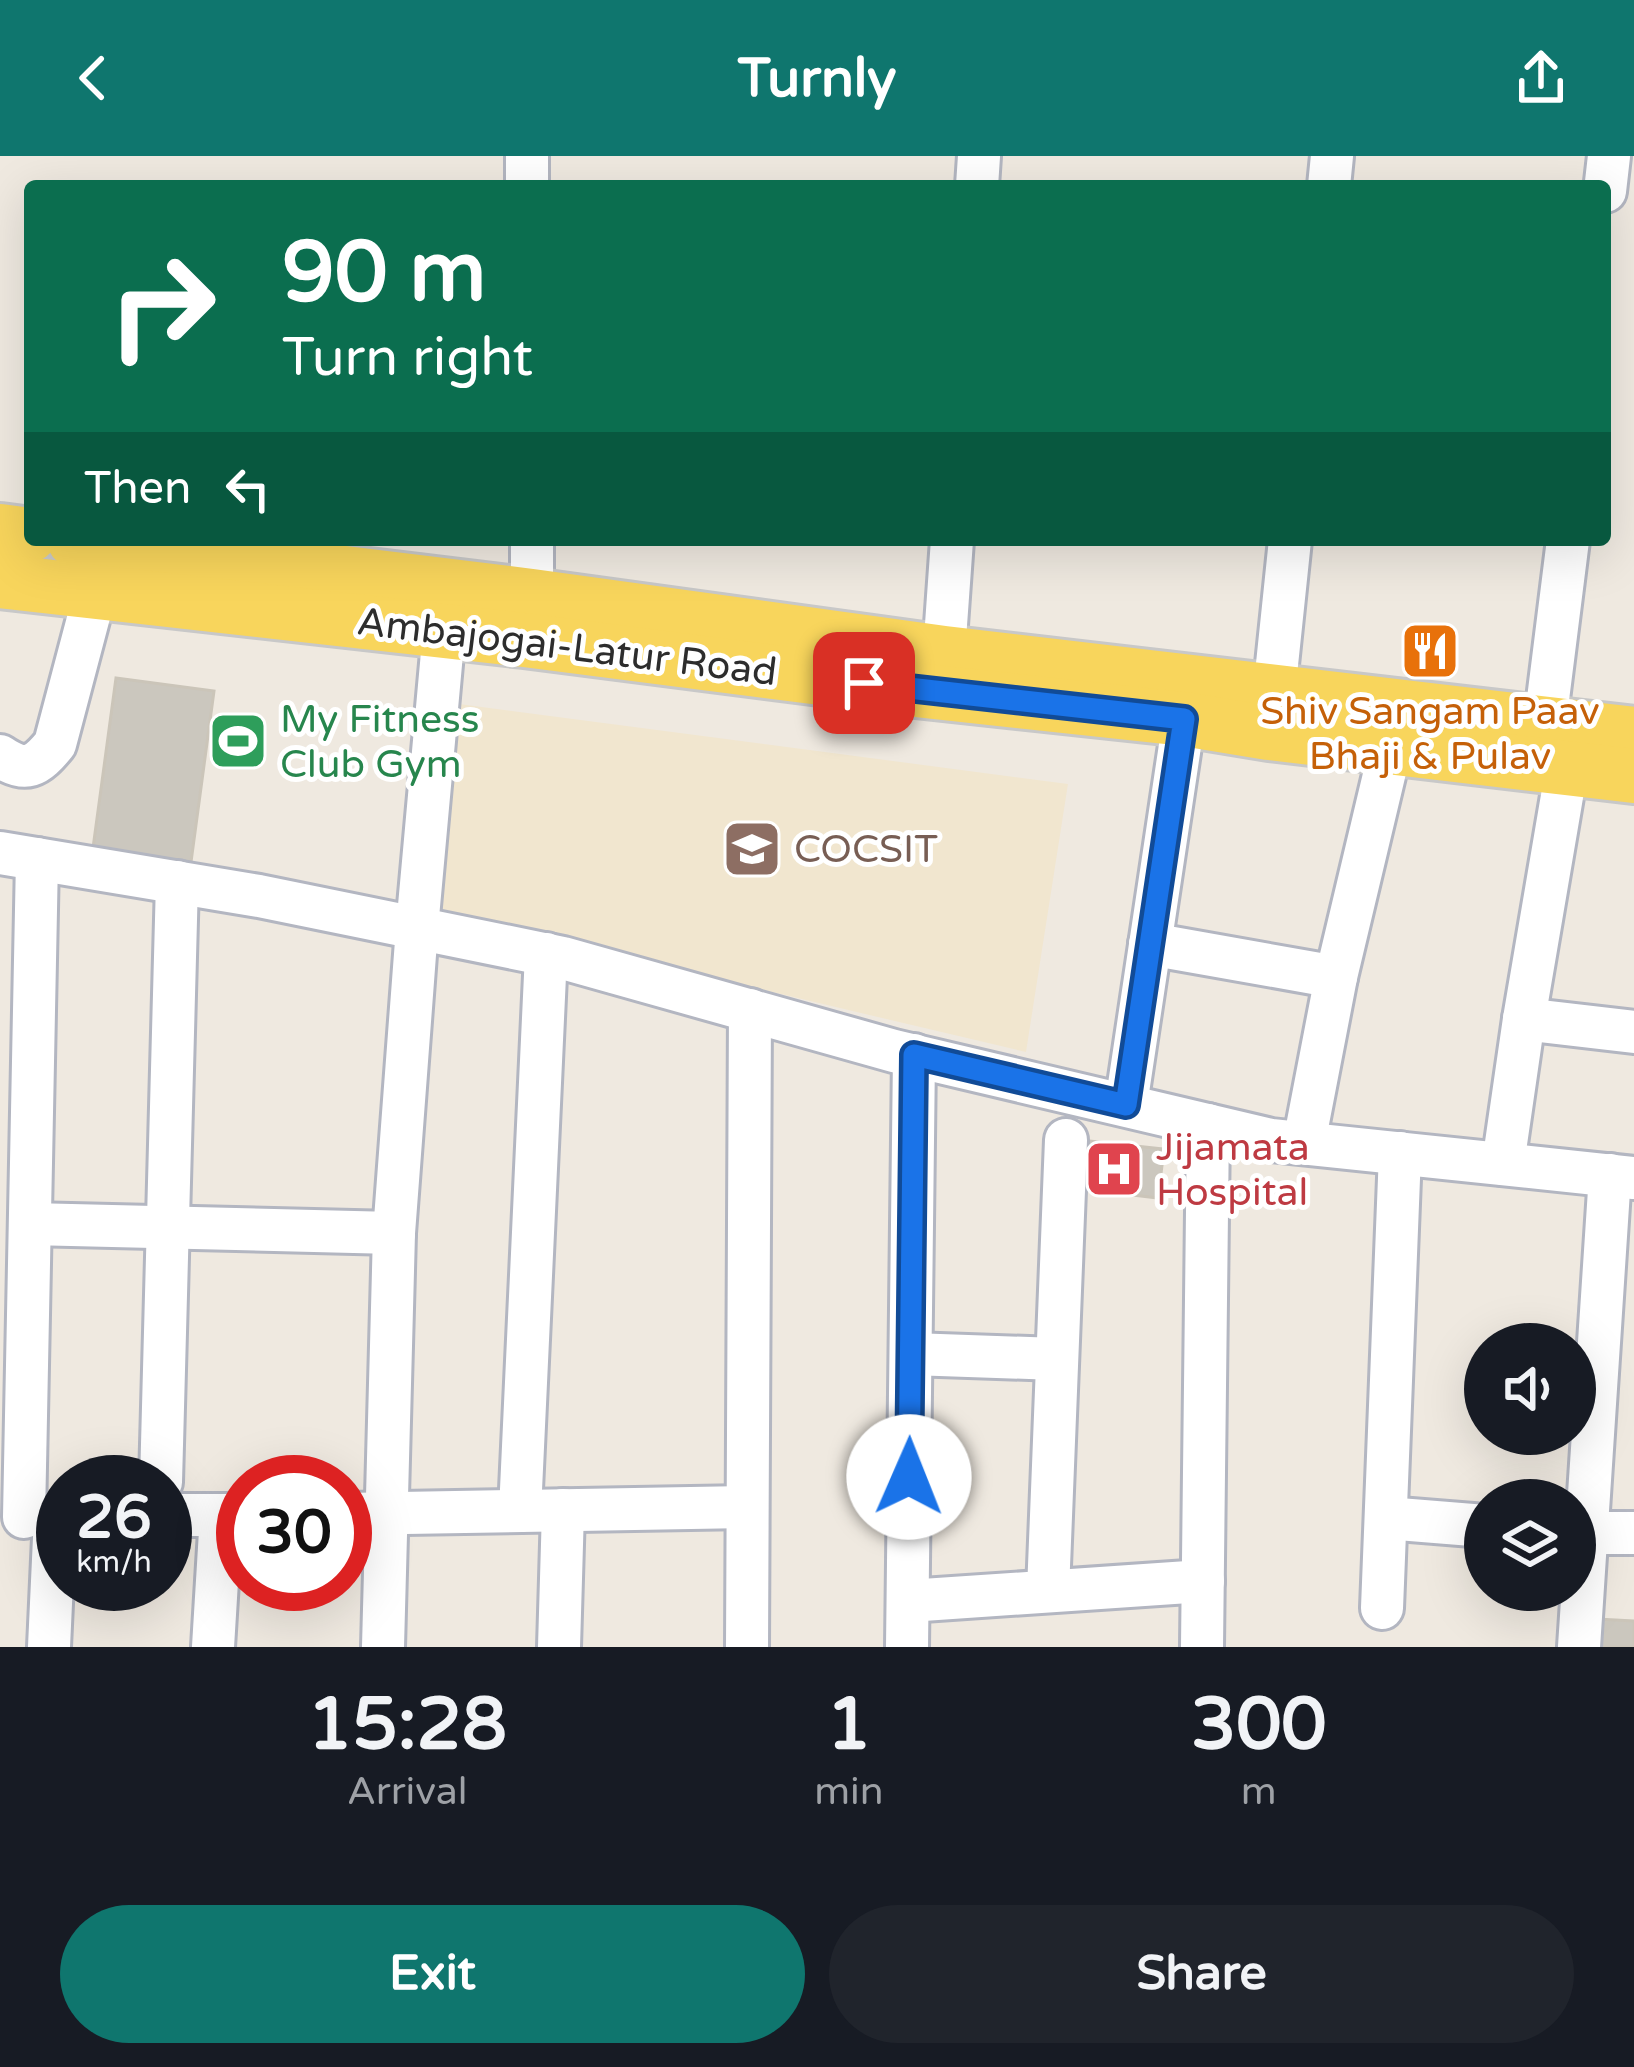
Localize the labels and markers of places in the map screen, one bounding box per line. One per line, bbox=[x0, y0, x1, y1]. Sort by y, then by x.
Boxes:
restaurant icon: Shiv Sangam Paav Bhaji & Pulav bbox=[1399, 620, 1461, 682]
pin bbox=[813, 632, 915, 734]
place label: Shiv Sangam Paav Bhaji & Pulav bbox=[1260, 688, 1600, 780]
place label: My Fitness Club Gym bbox=[280, 696, 480, 788]
sports icon: My Fitness Club Gym bbox=[207, 710, 269, 772]
school or university icon: COCSIT bbox=[721, 818, 783, 880]
place label: COCSIT bbox=[794, 826, 938, 873]
place label: Jijamata Hospital bbox=[1156, 1124, 1310, 1216]
hospital icon: Jijamata Hospital bbox=[1083, 1138, 1145, 1200]

